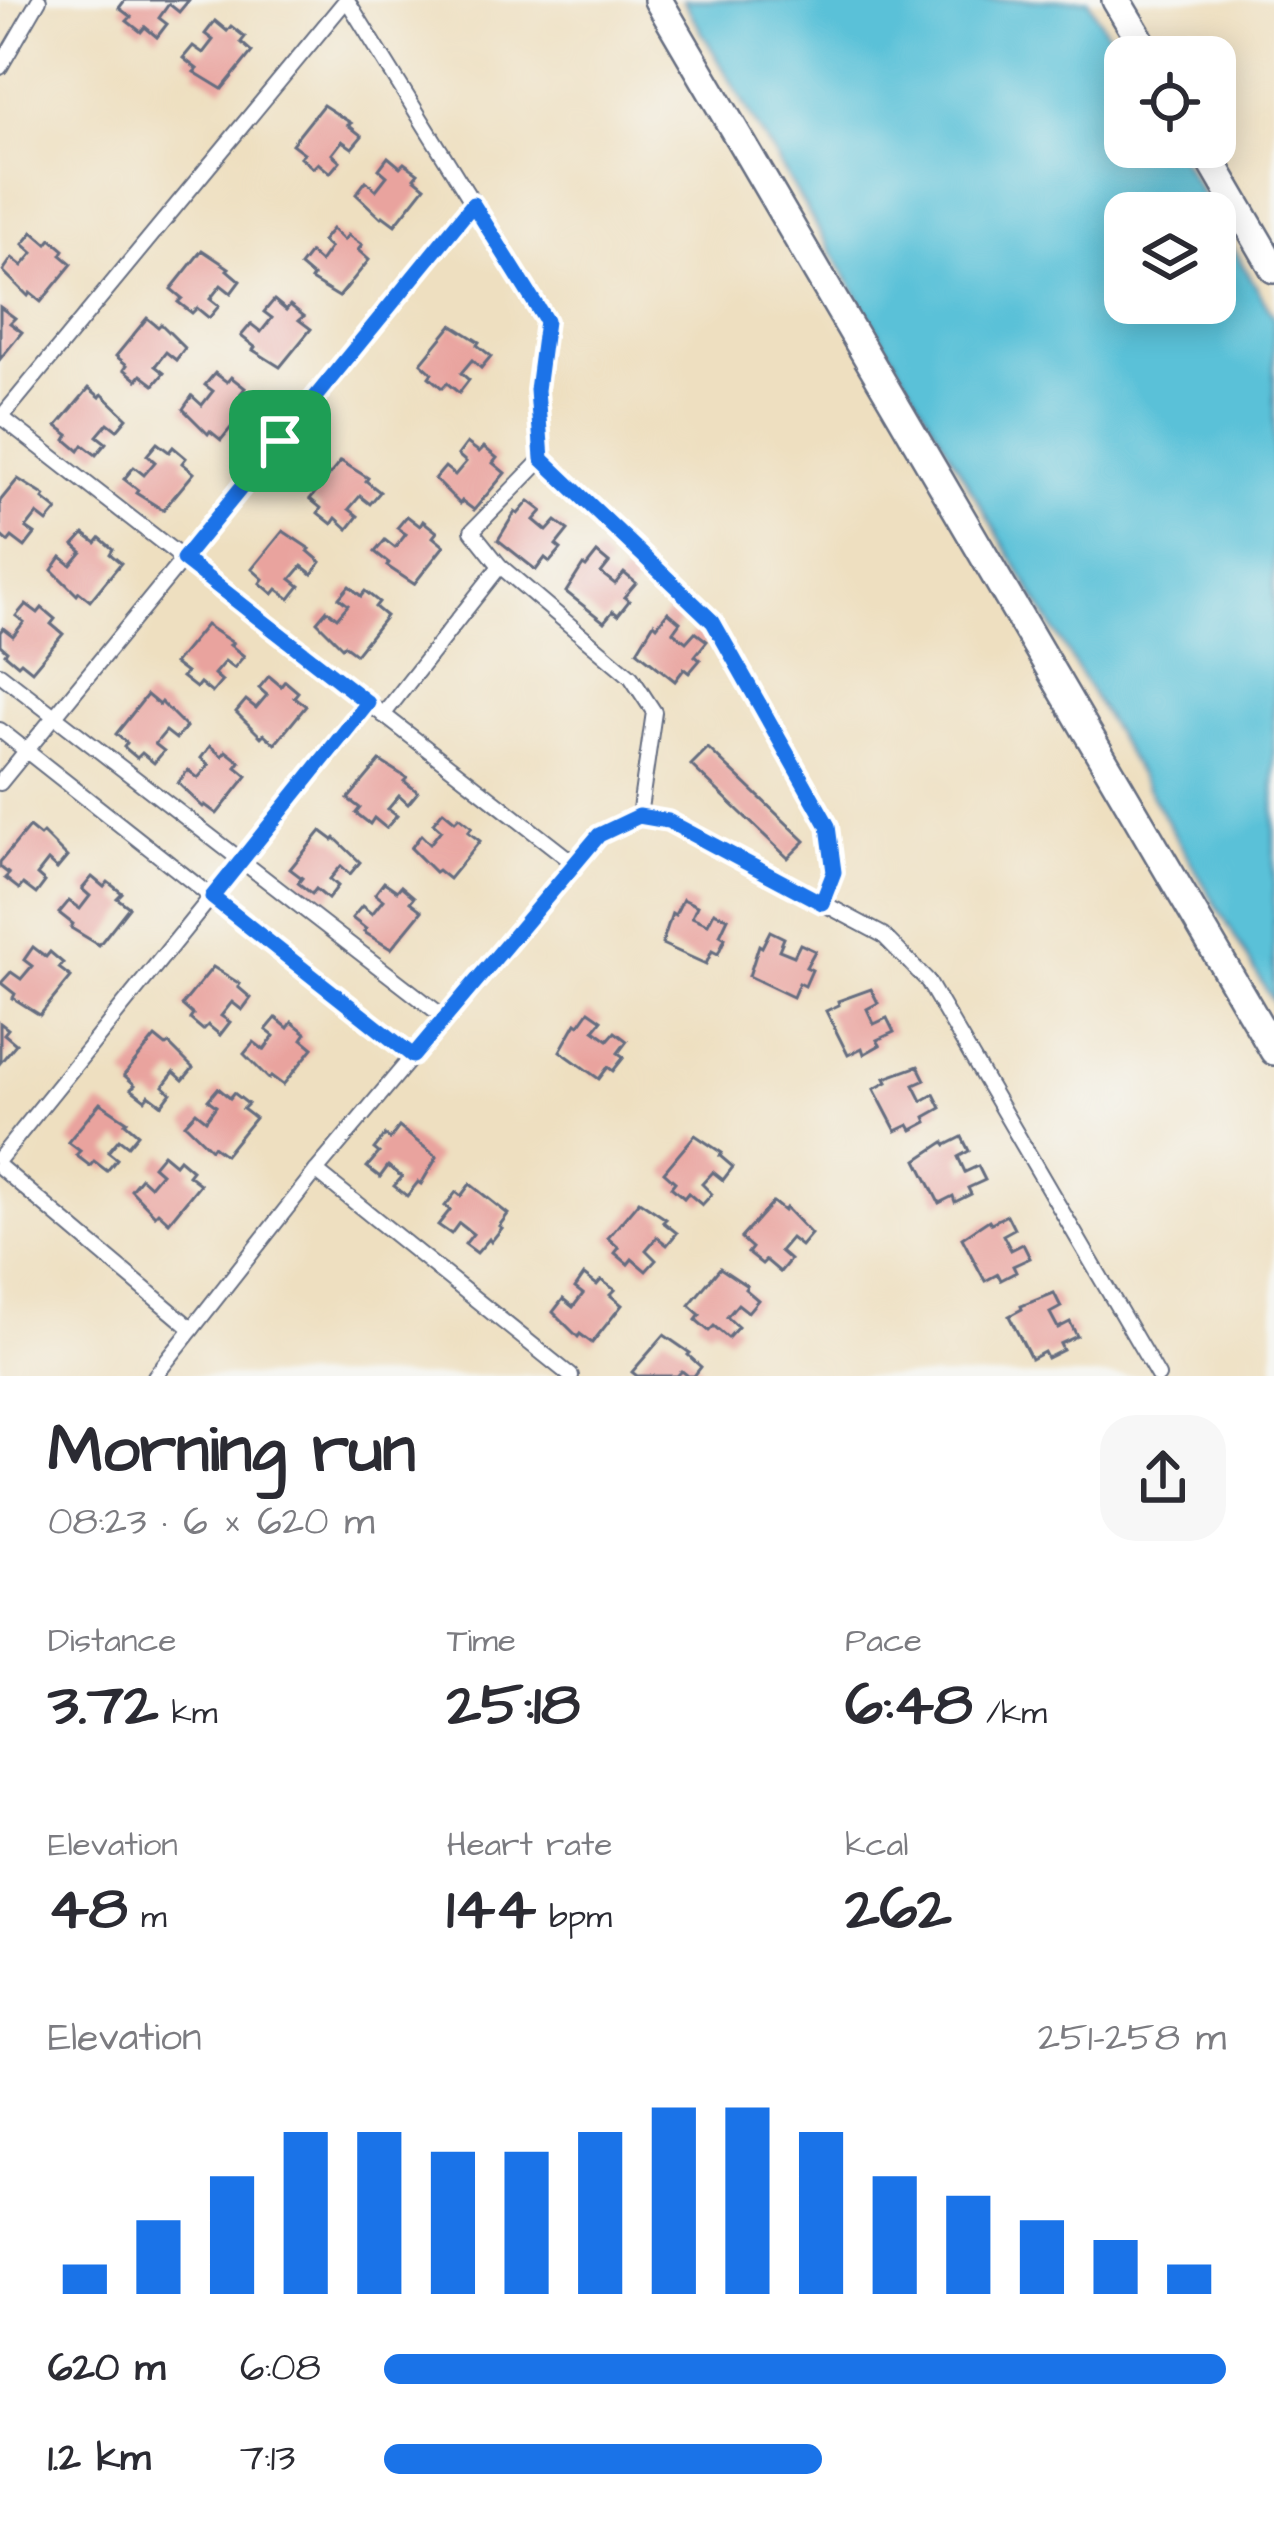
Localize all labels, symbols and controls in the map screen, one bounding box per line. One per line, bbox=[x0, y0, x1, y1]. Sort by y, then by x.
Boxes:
map controls bbox=[1104, 36, 1236, 324]
button: locate bbox=[1104, 36, 1236, 168]
button: layers bbox=[1104, 192, 1236, 324]
pin bbox=[229, 390, 331, 492]
icon: arrive bbox=[247, 408, 313, 474]
text: Morning run bbox=[48, 1405, 416, 1497]
button: share bbox=[1100, 1415, 1226, 1541]
text: 08:23 · 6 × 620 m bbox=[48, 1496, 375, 1550]
text: Distance bbox=[48, 1618, 176, 1664]
text: Time bbox=[447, 1618, 516, 1664]
text: Pace bbox=[845, 1618, 922, 1664]
text: 3.72 bbox=[48, 1664, 158, 1747]
text: 25:18 bbox=[447, 1664, 580, 1747]
text: 6:48 bbox=[845, 1664, 973, 1747]
text: km bbox=[158, 1690, 217, 1736]
text: /km bbox=[973, 1690, 1047, 1736]
text: Elevation bbox=[48, 1822, 178, 1868]
text: Heart rate bbox=[447, 1822, 612, 1868]
text: kcal bbox=[845, 1822, 908, 1868]
text: 48 bbox=[48, 1868, 128, 1951]
text: 144 bbox=[447, 1868, 536, 1951]
text: 262 bbox=[845, 1868, 952, 1951]
text: m bbox=[128, 1894, 167, 1940]
text: bpm bbox=[536, 1894, 612, 1940]
text: Elevation bbox=[48, 2012, 202, 2066]
text: 251–258 m bbox=[1038, 2012, 1226, 2066]
text: 620 m bbox=[48, 2342, 165, 2396]
text: 6:08 bbox=[240, 2342, 321, 2396]
text: 1.2 km bbox=[48, 2432, 151, 2486]
text: 7:13 bbox=[240, 2432, 295, 2486]

